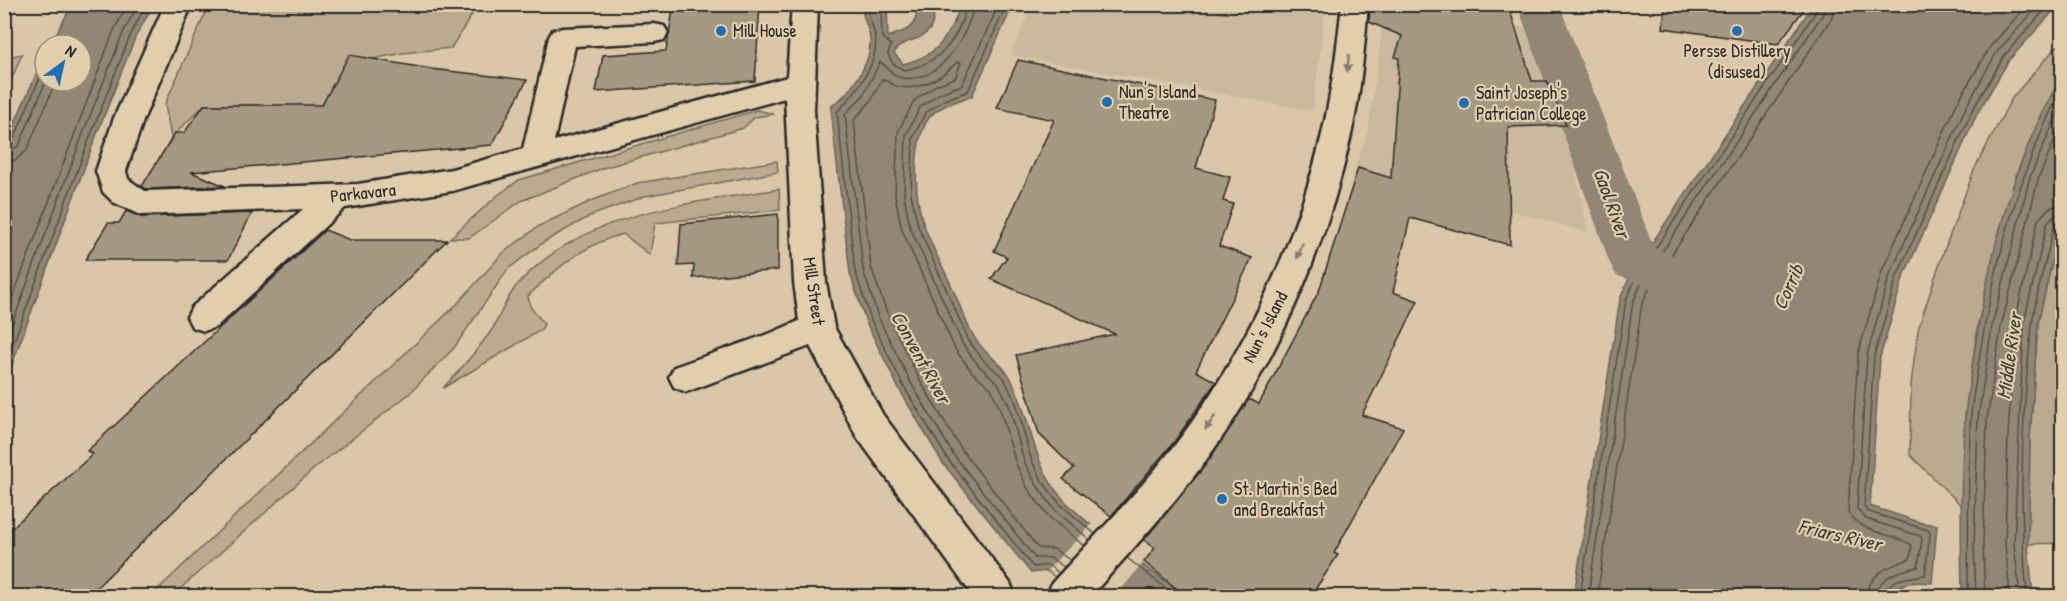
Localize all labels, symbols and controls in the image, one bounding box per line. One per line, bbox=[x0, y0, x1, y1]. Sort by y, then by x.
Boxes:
place label: Mill House bbox=[733, 18, 797, 43]
marker: Mill House bbox=[714, 24, 728, 38]
marker: Persse Distillery (disused) bbox=[1730, 24, 1744, 38]
north arrow bbox=[33, 33, 93, 93]
place label: Persse Distillery (disused) bbox=[1683, 38, 1791, 84]
text: N bbox=[62, 39, 81, 62]
one-way arrow bbox=[1344, 53, 1353, 72]
place label: Nun's Island Theatre bbox=[1119, 79, 1196, 125]
place label: Saint Joseph's Patrician College bbox=[1476, 80, 1586, 126]
marker: Nun's Island Theatre bbox=[1100, 95, 1114, 109]
marker: Saint Joseph's Patrician College bbox=[1457, 96, 1471, 110]
water label: Gaol River bbox=[1587, 164, 1638, 244]
street label: Parkavara bbox=[329, 177, 397, 208]
one-way arrow bbox=[1295, 242, 1304, 260]
street label: Mill Street bbox=[797, 255, 832, 327]
water label: Corrib bbox=[1766, 258, 1810, 314]
street label: Nun's Island bbox=[1236, 287, 1293, 367]
water label: Convent River bbox=[885, 306, 959, 410]
water label: Middle River bbox=[1989, 309, 2028, 401]
one-way arrow bbox=[1204, 415, 1216, 431]
place label: St. Martin's Bed and Breakfast bbox=[1234, 476, 1337, 522]
marker: St. Martin's Bed and Breakfast bbox=[1215, 492, 1229, 506]
water label: Friars River bbox=[1796, 512, 1887, 558]

